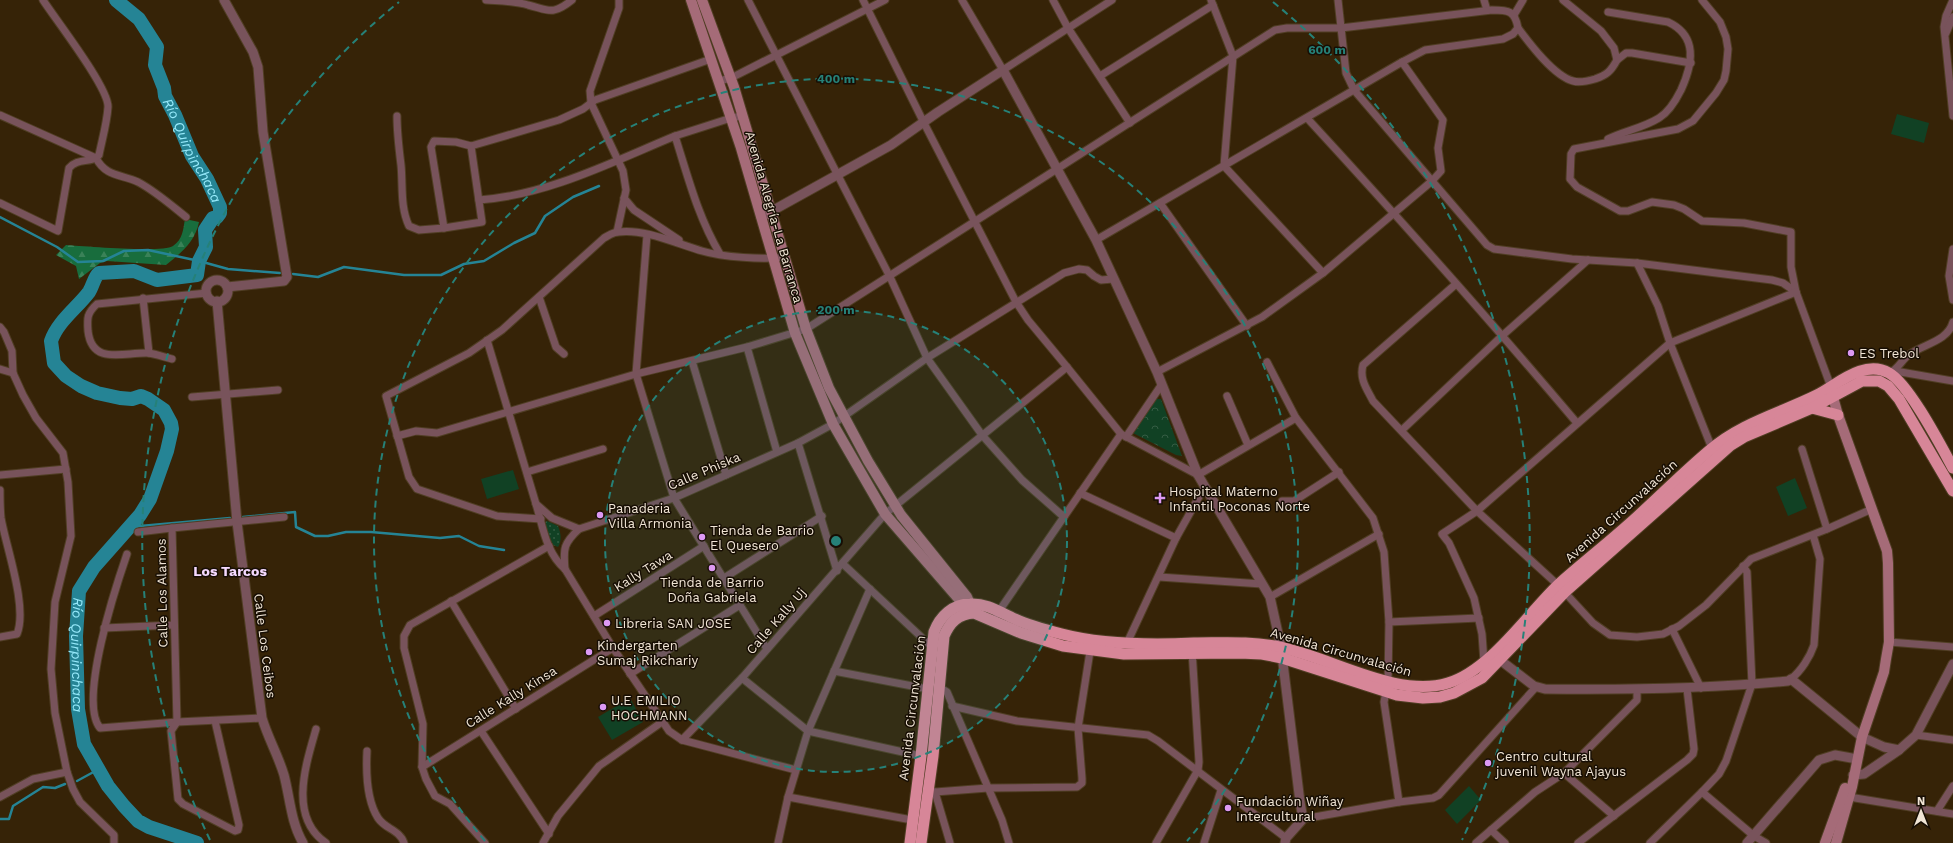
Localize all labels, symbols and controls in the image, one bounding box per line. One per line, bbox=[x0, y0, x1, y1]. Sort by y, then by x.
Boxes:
text: 600 m bbox=[1308, 43, 1346, 57]
text: 400 m bbox=[817, 72, 855, 86]
water label: Río Quirpinchaca bbox=[160, 96, 225, 205]
street label: Avenida Alegría-La Barranca bbox=[742, 129, 806, 305]
text: 200 m bbox=[817, 303, 855, 317]
place label: ES Trebol bbox=[1859, 346, 1919, 361]
marker: ES Trebol bbox=[1846, 348, 1856, 358]
street label: Calle Phiska bbox=[666, 449, 743, 493]
street label: Avenida Circunvalación bbox=[1562, 457, 1680, 565]
place label: Hospital Materno Infantil Poconas Norte bbox=[1169, 484, 1310, 514]
marker: Hospital Materno Infantil Poconas Norte bbox=[1154, 492, 1166, 504]
place label: Panaderia Villa Armonia bbox=[608, 501, 692, 531]
marker: Panaderia Villa Armonia bbox=[595, 510, 605, 520]
place label: Tienda de Barrio El Quesero bbox=[710, 523, 814, 553]
marker: Tienda de Barrio El Quesero bbox=[697, 532, 707, 542]
centre of rings bbox=[829, 534, 843, 548]
street label: Calle Los Alamos bbox=[154, 538, 170, 648]
street label: Kally Tawa bbox=[611, 547, 675, 595]
district label: Los Tarcos bbox=[193, 563, 267, 579]
marker: Tienda de Barrio Doña Gabriela bbox=[707, 563, 717, 573]
place label: Tienda de Barrio Doña Gabriela bbox=[660, 575, 764, 605]
street label: Calle Kally Uj bbox=[743, 585, 809, 657]
street label: Calle Los Ceibos bbox=[251, 593, 279, 699]
water label: Río Quirpinchaca bbox=[68, 597, 87, 713]
place label: Libreria SAN JOSE bbox=[615, 616, 731, 631]
marker: Libreria SAN JOSE bbox=[602, 618, 612, 628]
street label: Avenida Circunvalación bbox=[1269, 625, 1413, 679]
street label: Avenida Circunvalación bbox=[896, 635, 928, 781]
place label: Kindergarten Sumaj Rikchariy bbox=[597, 638, 699, 668]
marker: Kindergarten Sumaj Rikchariy bbox=[584, 647, 594, 657]
street label: Calle Kally Kinsa bbox=[463, 663, 560, 731]
place label: U.E EMILIO HOCHMANN bbox=[611, 693, 688, 723]
marker: U.E EMILIO HOCHMANN bbox=[598, 702, 608, 712]
place label: Centro cultural juvenil Wayna Ajayus bbox=[1494, 749, 1626, 779]
marker: Centro cultural juvenil Wayna Ajayus bbox=[1483, 758, 1493, 768]
north arrow bbox=[1901, 791, 1941, 831]
place label: Fundación Wiñay Intercultural bbox=[1236, 794, 1344, 824]
text: N bbox=[1917, 795, 1925, 808]
marker: Fundación Wiñay Intercultural bbox=[1223, 803, 1233, 813]

